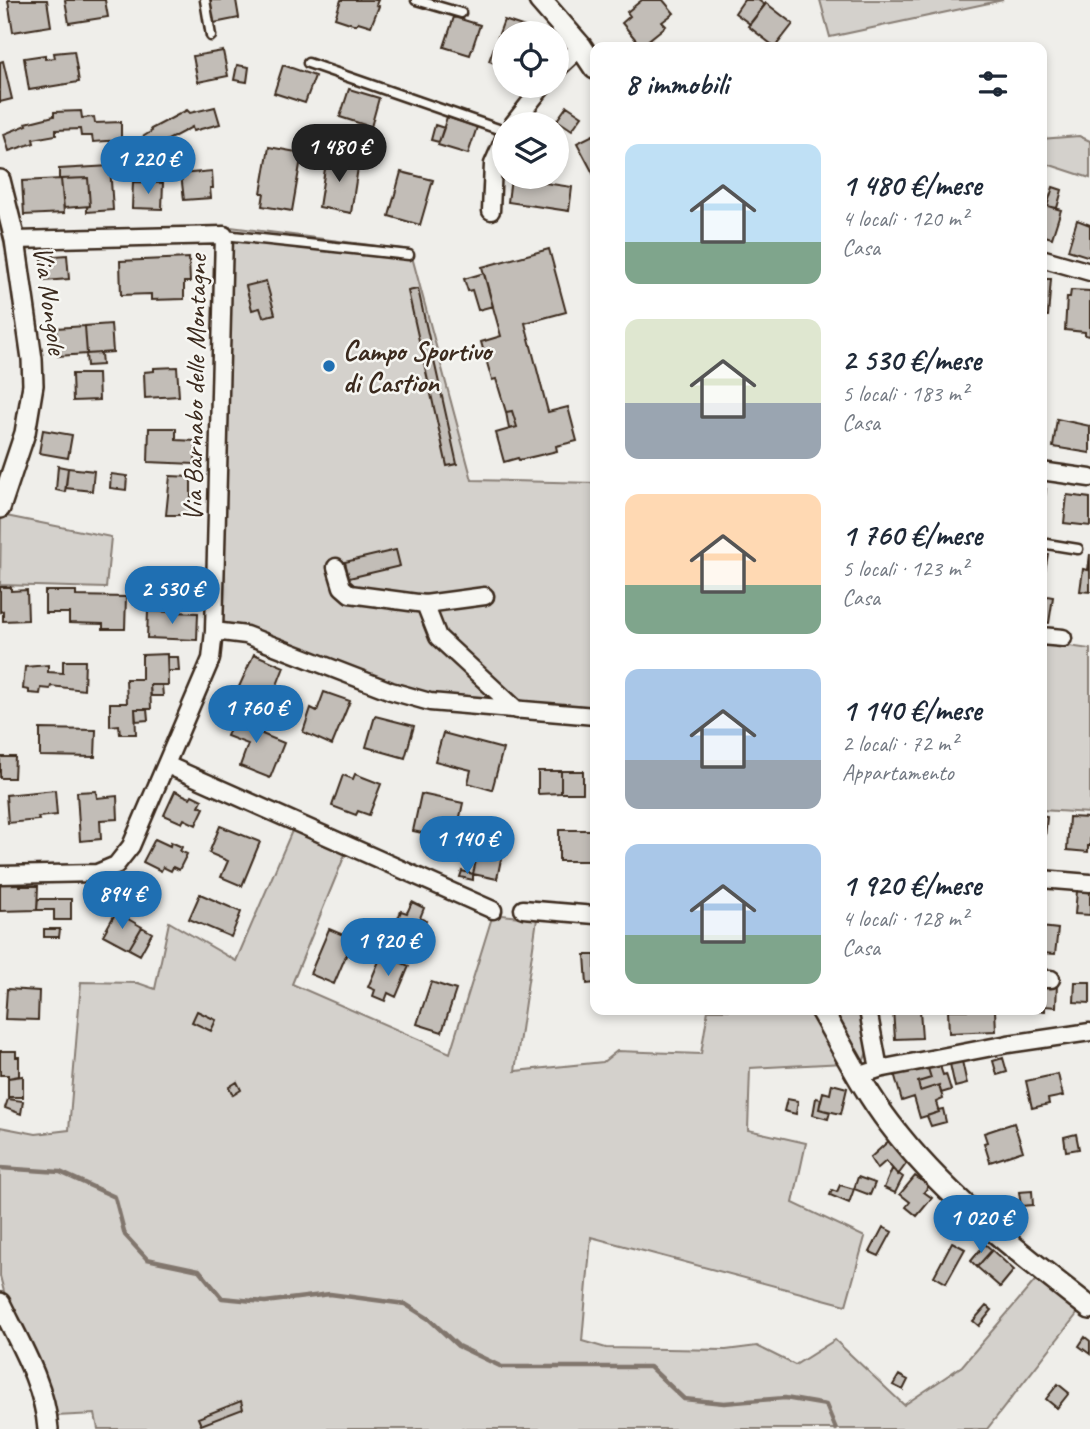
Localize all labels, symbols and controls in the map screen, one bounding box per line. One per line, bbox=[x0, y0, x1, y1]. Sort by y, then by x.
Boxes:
map controls bbox=[492, 21, 569, 189]
button: locate bbox=[492, 21, 569, 98]
text: 8 immobili bbox=[625, 65, 728, 103]
icon: filters bbox=[974, 65, 1012, 103]
button: layers bbox=[492, 112, 569, 189]
pin: 1 480 € bbox=[274, 124, 404, 184]
text: 1 480 € bbox=[308, 132, 370, 161]
pin: 1 220 € bbox=[83, 136, 213, 196]
text: 1 220 € bbox=[117, 144, 179, 173]
text: 1 480 €/mese bbox=[842, 166, 982, 204]
icon: home bbox=[681, 172, 765, 256]
text: 4 locali · 120 m² bbox=[842, 204, 968, 233]
text: Casa bbox=[842, 233, 880, 262]
street label: Via Nongole bbox=[26, 244, 76, 358]
street label: Via Barnabo delle Montagne bbox=[175, 252, 214, 522]
place label: Campo Sportivo di Castion bbox=[343, 333, 494, 400]
text: 2 530 €/mese bbox=[842, 341, 981, 379]
icon: home bbox=[681, 347, 765, 431]
marker: Campo Sportivo di Castion bbox=[321, 358, 337, 374]
text: 5 locali · 183 m² bbox=[842, 379, 968, 408]
text: Casa bbox=[842, 408, 880, 437]
text: 1 760 €/mese bbox=[842, 516, 982, 554]
icon: home bbox=[681, 522, 765, 606]
text: 5 locali · 123 m² bbox=[842, 554, 968, 583]
pin: 2 530 € bbox=[107, 566, 237, 626]
text: 2 530 € bbox=[141, 574, 203, 603]
text: Casa bbox=[842, 583, 880, 612]
pin: 1 760 € bbox=[191, 686, 321, 745]
text: 1 140 €/mese bbox=[842, 691, 982, 729]
text: 1 760 € bbox=[224, 693, 288, 722]
icon: home bbox=[681, 697, 765, 781]
text: 2 locali · 72 m² bbox=[842, 729, 957, 758]
text: Appartamento bbox=[842, 758, 954, 787]
pin: 1 140 € bbox=[402, 816, 532, 876]
text: 1 140 € bbox=[436, 824, 498, 853]
text: 1 920 €/mese bbox=[842, 866, 981, 904]
pin: 894 € bbox=[73, 872, 171, 931]
icon: home bbox=[681, 872, 765, 956]
text: 894 € bbox=[99, 879, 145, 908]
text: 4 locali · 128 m² bbox=[842, 904, 968, 933]
pin: 1 920 € bbox=[323, 918, 453, 978]
text: 1 920 € bbox=[357, 926, 419, 955]
text: Casa bbox=[842, 933, 880, 962]
pin: 1 020 € bbox=[916, 1196, 1046, 1255]
text: 1 020 € bbox=[950, 1203, 1012, 1232]

